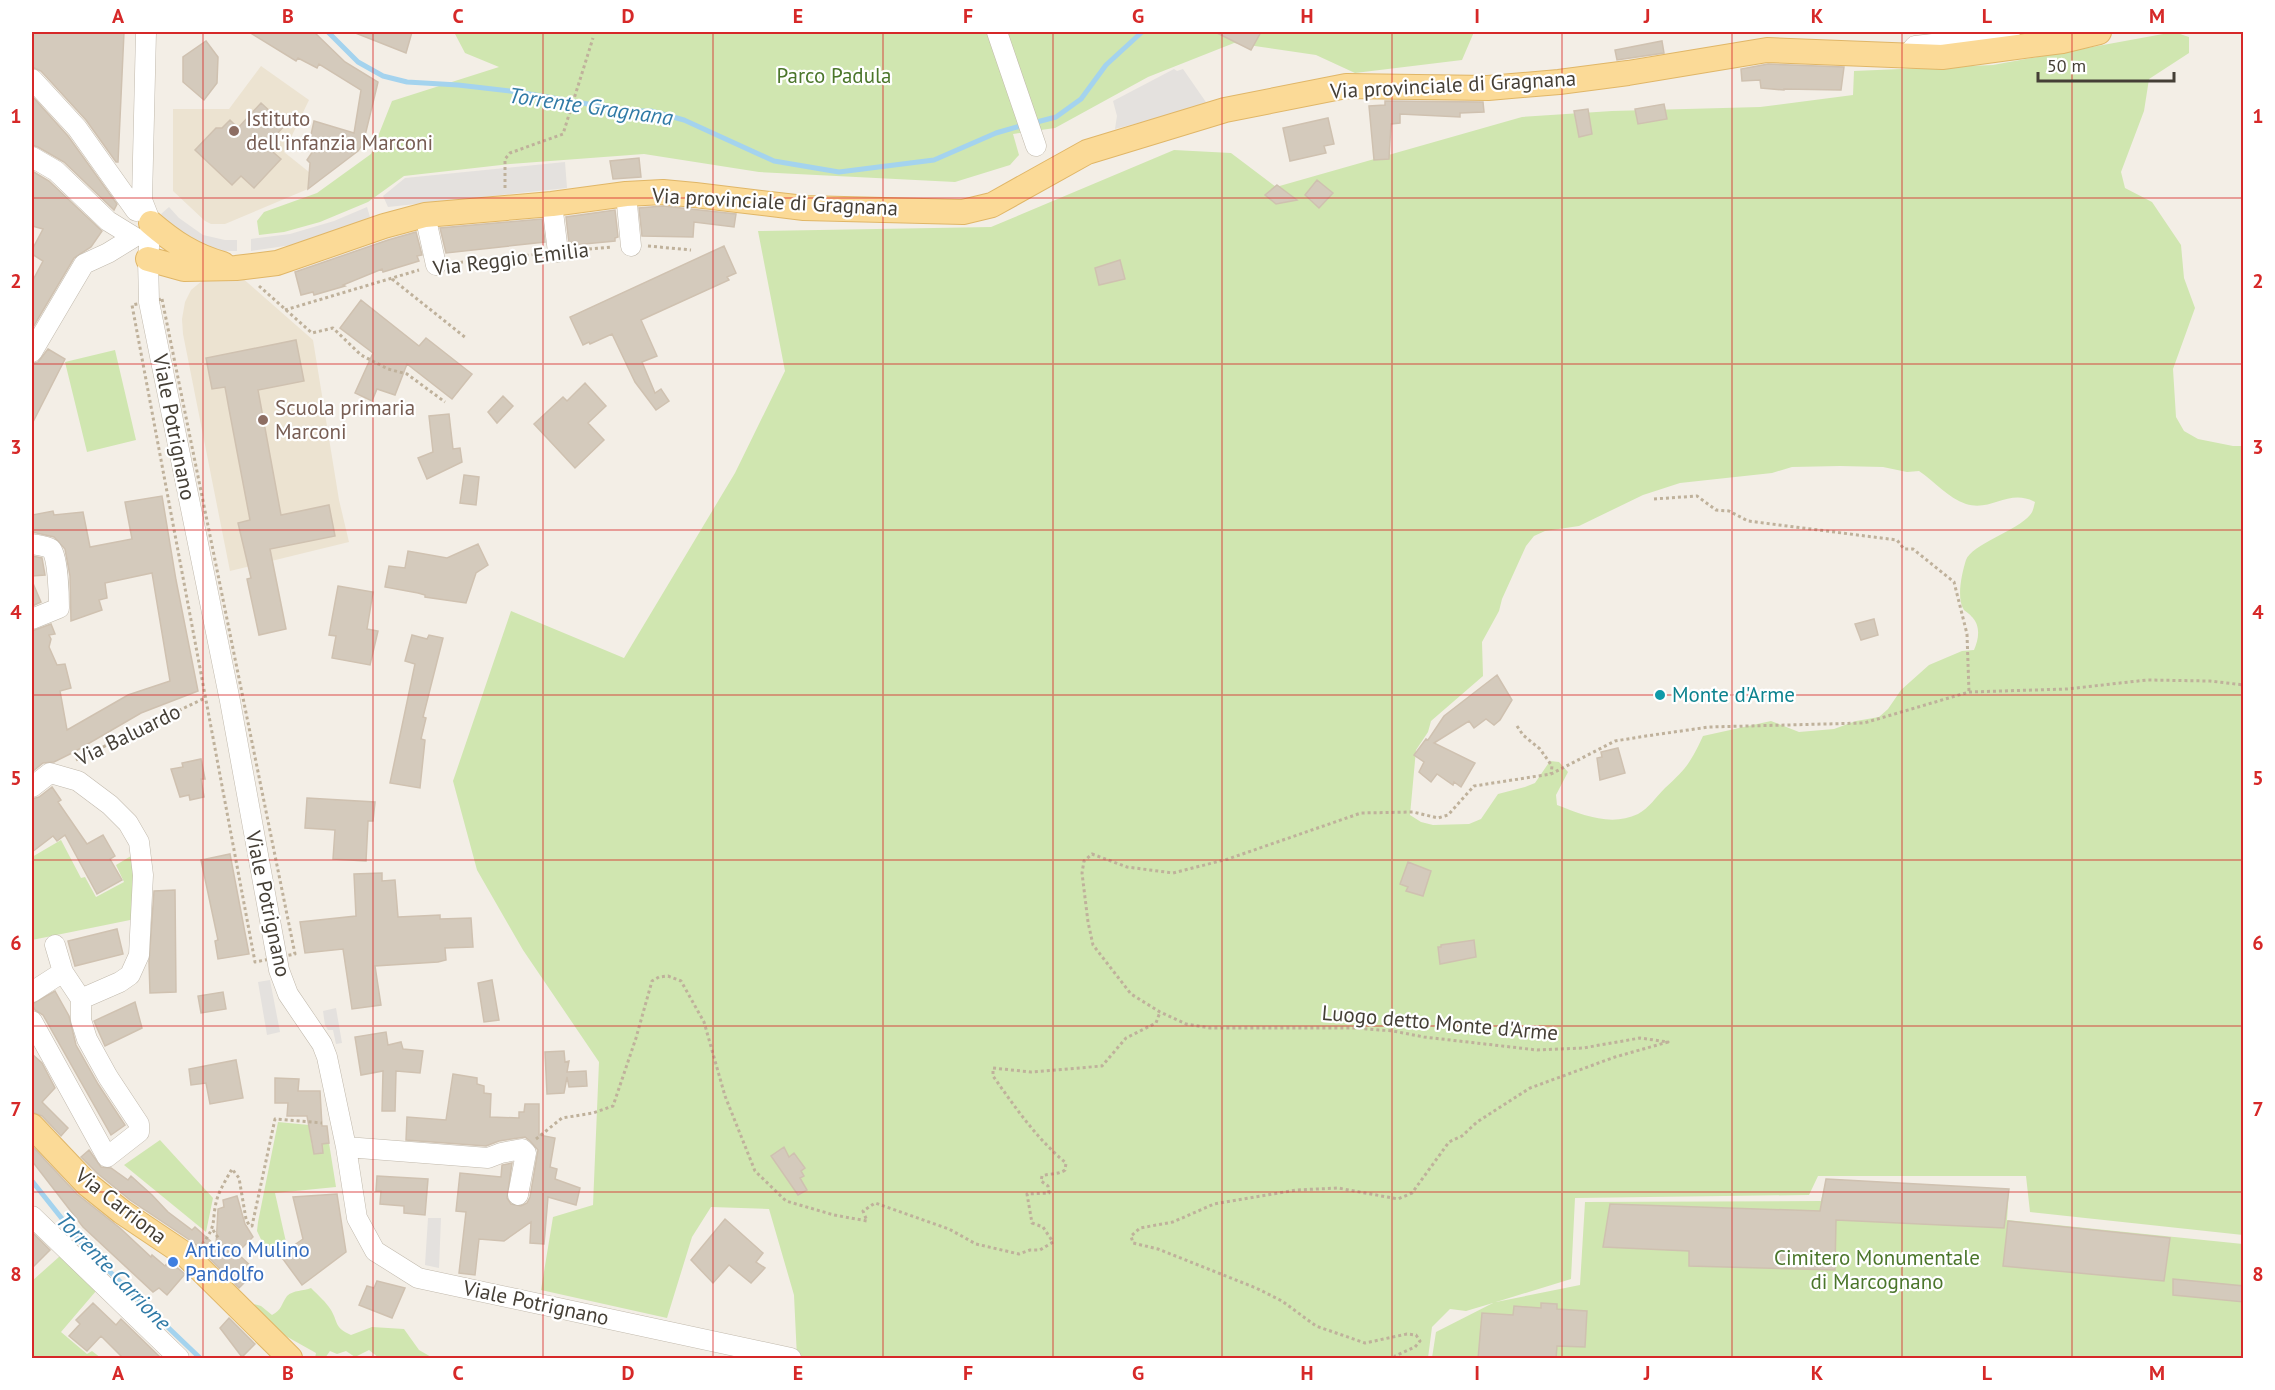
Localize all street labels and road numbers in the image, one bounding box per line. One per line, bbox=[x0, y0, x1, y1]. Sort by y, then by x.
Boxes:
street label: Via provinciale di Gragnana bbox=[1328, 65, 1577, 104]
street label: Via provinciale di Gragnana bbox=[650, 182, 899, 221]
street label: Via Reggio Emilia bbox=[431, 236, 590, 282]
street label: Viale Potrignano bbox=[147, 350, 202, 502]
street label: Via Baluardo bbox=[70, 697, 185, 772]
street label: Viale Potrignano bbox=[240, 828, 297, 979]
street label: Luogo detto Monte d'Arme bbox=[1321, 999, 1559, 1046]
street label: Via Carriona bbox=[69, 1161, 172, 1250]
street label: Viale Potrignano bbox=[460, 1274, 612, 1331]

